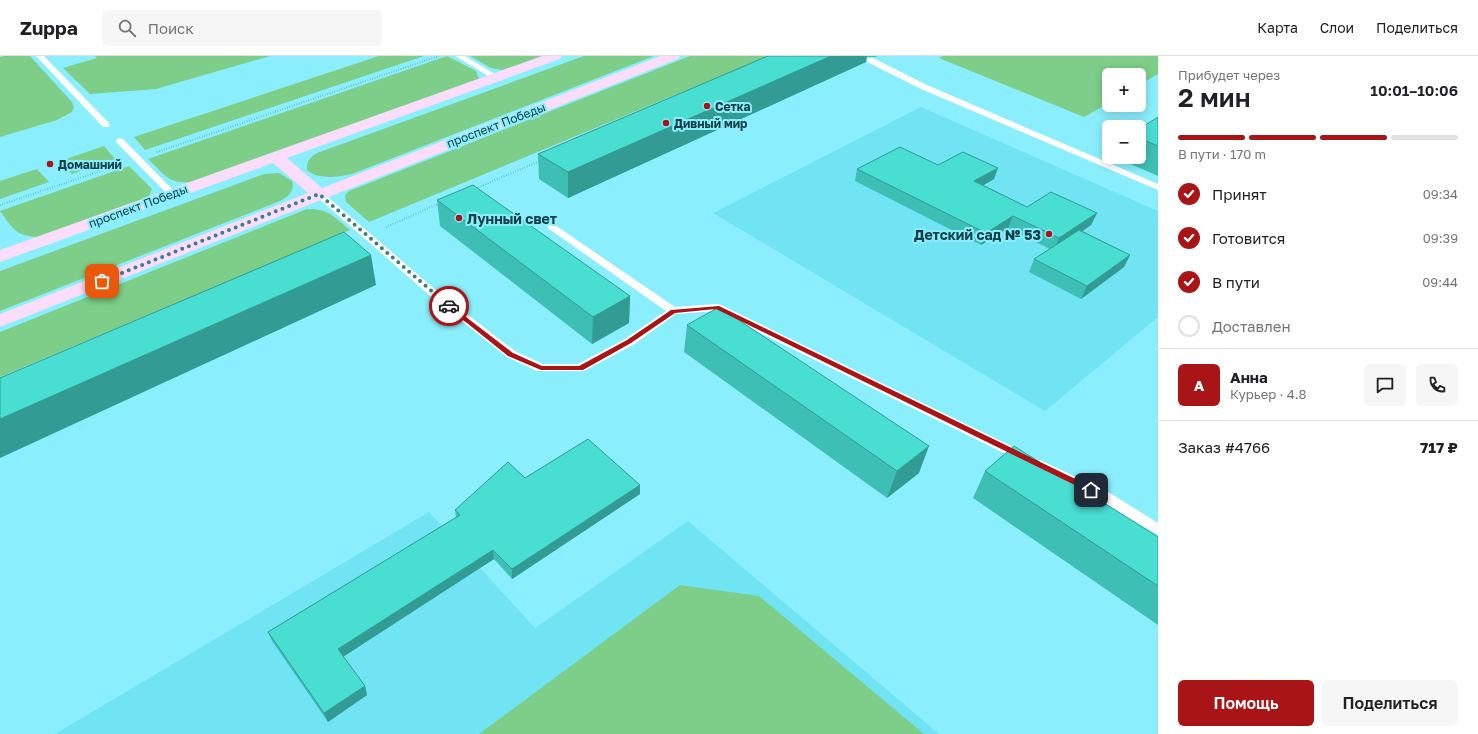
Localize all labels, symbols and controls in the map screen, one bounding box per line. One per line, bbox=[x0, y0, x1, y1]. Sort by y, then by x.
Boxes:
search box bbox=[102, 10, 382, 46]
text: Zuppa bbox=[20, 16, 78, 39]
icon: search bbox=[116, 17, 138, 39]
text: Поиск bbox=[148, 19, 194, 37]
text: Карта bbox=[1257, 19, 1298, 36]
text: Слои bbox=[1320, 19, 1354, 36]
text: Поделиться bbox=[1376, 19, 1458, 36]
text: Прибудет через bbox=[1178, 67, 1280, 83]
map controls bbox=[1102, 68, 1146, 164]
button: + bbox=[1102, 68, 1146, 112]
text: 10:01–10:06 bbox=[1370, 81, 1458, 99]
text: 2 мин bbox=[1178, 82, 1251, 113]
street label: проспект Победы bbox=[445, 99, 547, 151]
place label: Сетка bbox=[715, 99, 751, 114]
marker: Сетка bbox=[702, 101, 712, 111]
place label: Дивный мир bbox=[674, 116, 748, 131]
marker: Дивный мир bbox=[661, 118, 671, 128]
button: − bbox=[1102, 120, 1146, 164]
text: В пути · 170 m bbox=[1178, 146, 1266, 162]
place label: Домашний bbox=[58, 157, 122, 172]
marker: Домашний bbox=[45, 159, 55, 169]
street label: проспект Победы bbox=[86, 181, 190, 231]
icon: check bbox=[1178, 183, 1200, 205]
text: Принят bbox=[1212, 185, 1267, 203]
text: 09:34 bbox=[1423, 186, 1458, 202]
place label: Лунный свет bbox=[467, 210, 557, 227]
marker: Лунный свет bbox=[454, 213, 464, 223]
place label: Детский сад № 53 bbox=[914, 226, 1041, 243]
icon: check bbox=[1178, 227, 1200, 249]
marker: Детский сад № 53 bbox=[1044, 229, 1054, 239]
text: Готовится bbox=[1212, 229, 1285, 247]
text: 09:39 bbox=[1423, 230, 1458, 246]
pin bbox=[85, 264, 119, 298]
icon: bag bbox=[91, 270, 113, 292]
icon: check bbox=[1178, 271, 1200, 293]
text: В пути bbox=[1212, 273, 1260, 291]
text: 09:44 bbox=[1422, 274, 1458, 290]
courier bbox=[429, 286, 469, 326]
icon: car bbox=[438, 295, 460, 317]
text: Доставлен bbox=[1212, 317, 1291, 335]
button: chat bbox=[1364, 364, 1406, 406]
button: phone bbox=[1416, 364, 1458, 406]
text: Анна bbox=[1230, 368, 1268, 386]
text: А bbox=[1194, 376, 1204, 394]
text: Курьер · 4.8 bbox=[1230, 386, 1307, 402]
text: Заказ #4766 bbox=[1178, 438, 1270, 456]
text: 717 ₽ bbox=[1420, 438, 1458, 456]
pin bbox=[1074, 473, 1108, 507]
icon: home bbox=[1080, 479, 1102, 501]
button: Помощь bbox=[1178, 680, 1314, 726]
button: Поделиться bbox=[1322, 680, 1458, 726]

